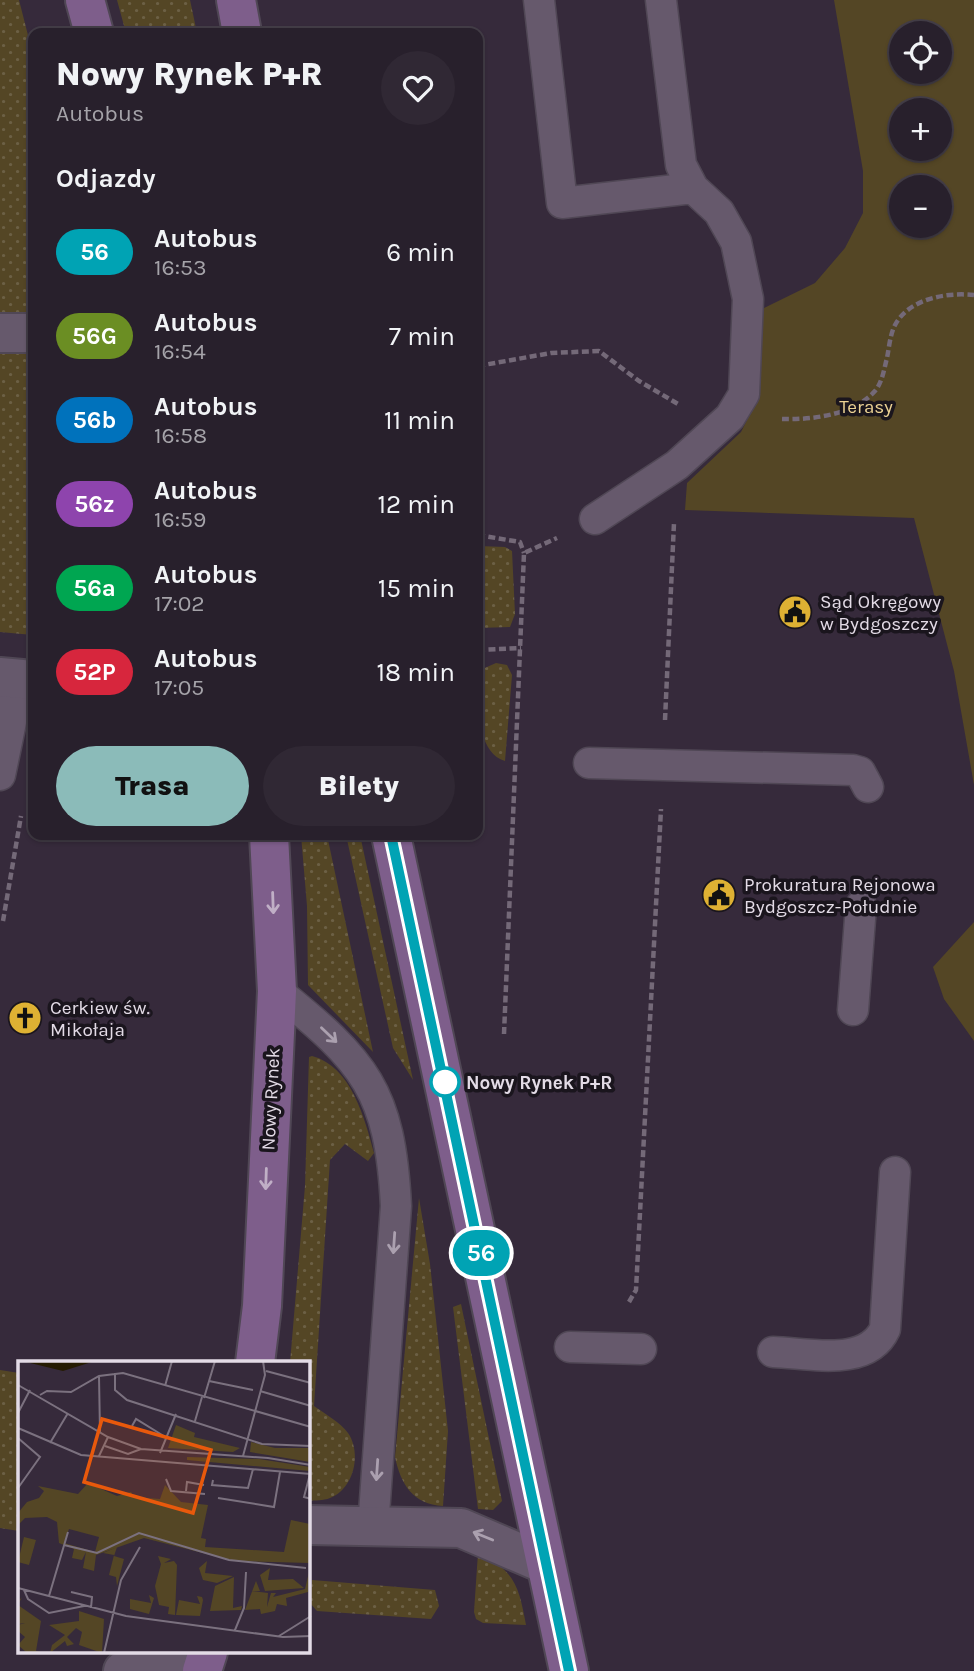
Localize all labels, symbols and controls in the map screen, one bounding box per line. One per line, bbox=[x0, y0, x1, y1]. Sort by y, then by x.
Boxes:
map controls bbox=[889, 21, 952, 238]
button: locate bbox=[889, 21, 952, 84]
button: heart bbox=[381, 51, 455, 125]
text: Nowy Rynek P+R bbox=[56, 55, 323, 93]
button: + bbox=[889, 98, 952, 161]
text: Autobus bbox=[56, 100, 144, 127]
text: Odjazdy bbox=[56, 163, 156, 194]
button: − bbox=[889, 175, 952, 238]
text: Autobus bbox=[154, 223, 258, 254]
text: 6 min bbox=[386, 237, 455, 268]
text: 56 bbox=[80, 238, 109, 266]
text: 16:53 bbox=[154, 254, 207, 281]
text: Autobus bbox=[154, 307, 258, 338]
text: 7 min bbox=[389, 321, 455, 352]
text: 56G bbox=[72, 322, 117, 350]
text: 16:54 bbox=[154, 338, 206, 365]
text: Autobus bbox=[154, 391, 258, 422]
park label: Terasy bbox=[839, 396, 893, 418]
text: 11 min bbox=[384, 405, 455, 436]
text: 56b bbox=[73, 406, 116, 434]
text: 16:58 bbox=[154, 422, 207, 449]
text: Autobus bbox=[154, 475, 258, 506]
text: 12 min bbox=[377, 489, 455, 520]
text: 56z bbox=[74, 490, 115, 518]
text: 16:59 bbox=[154, 506, 206, 533]
text: Autobus bbox=[154, 559, 258, 590]
text: 15 min bbox=[378, 573, 455, 604]
text: 56a bbox=[73, 574, 116, 602]
text: 17:02 bbox=[154, 590, 205, 617]
place label: Sąd Okręgowy w Bydgoszczy bbox=[820, 591, 941, 635]
public building icon: Sąd Okręgowy w Bydgoszczy bbox=[776, 593, 814, 631]
text: Autobus bbox=[154, 643, 258, 674]
text: 18 min bbox=[376, 657, 455, 688]
text: 52P bbox=[73, 658, 116, 686]
text: 17:05 bbox=[154, 674, 204, 701]
button: Trasa bbox=[56, 746, 249, 826]
button: Bilety bbox=[263, 746, 455, 826]
place label: Prokuratura Rejonowa Bydgoszcz-Południe bbox=[744, 874, 936, 918]
public building icon: Prokuratura Rejonowa Bydgoszcz-Południe bbox=[700, 876, 738, 914]
one-way arrow bbox=[267, 891, 280, 914]
place label: Cerkiew św. Mikołaja bbox=[50, 997, 150, 1041]
church icon: Cerkiew św. Mikołaja bbox=[6, 999, 44, 1037]
one-way arrow bbox=[320, 1026, 337, 1043]
street label: Nowy Rynek bbox=[257, 1047, 285, 1151]
marker: Nowy Rynek P+R bbox=[430, 1067, 460, 1097]
place label: Nowy Rynek P+R bbox=[466, 1072, 612, 1094]
one-way arrow bbox=[260, 1167, 273, 1190]
line badge: 56 bbox=[449, 1230, 512, 1276]
one-way arrow bbox=[387, 1231, 400, 1253]
text: 56 bbox=[467, 1239, 495, 1267]
inset map bbox=[18, 1361, 310, 1654]
one-way arrow bbox=[371, 1458, 384, 1481]
one-way arrow bbox=[473, 1529, 495, 1542]

